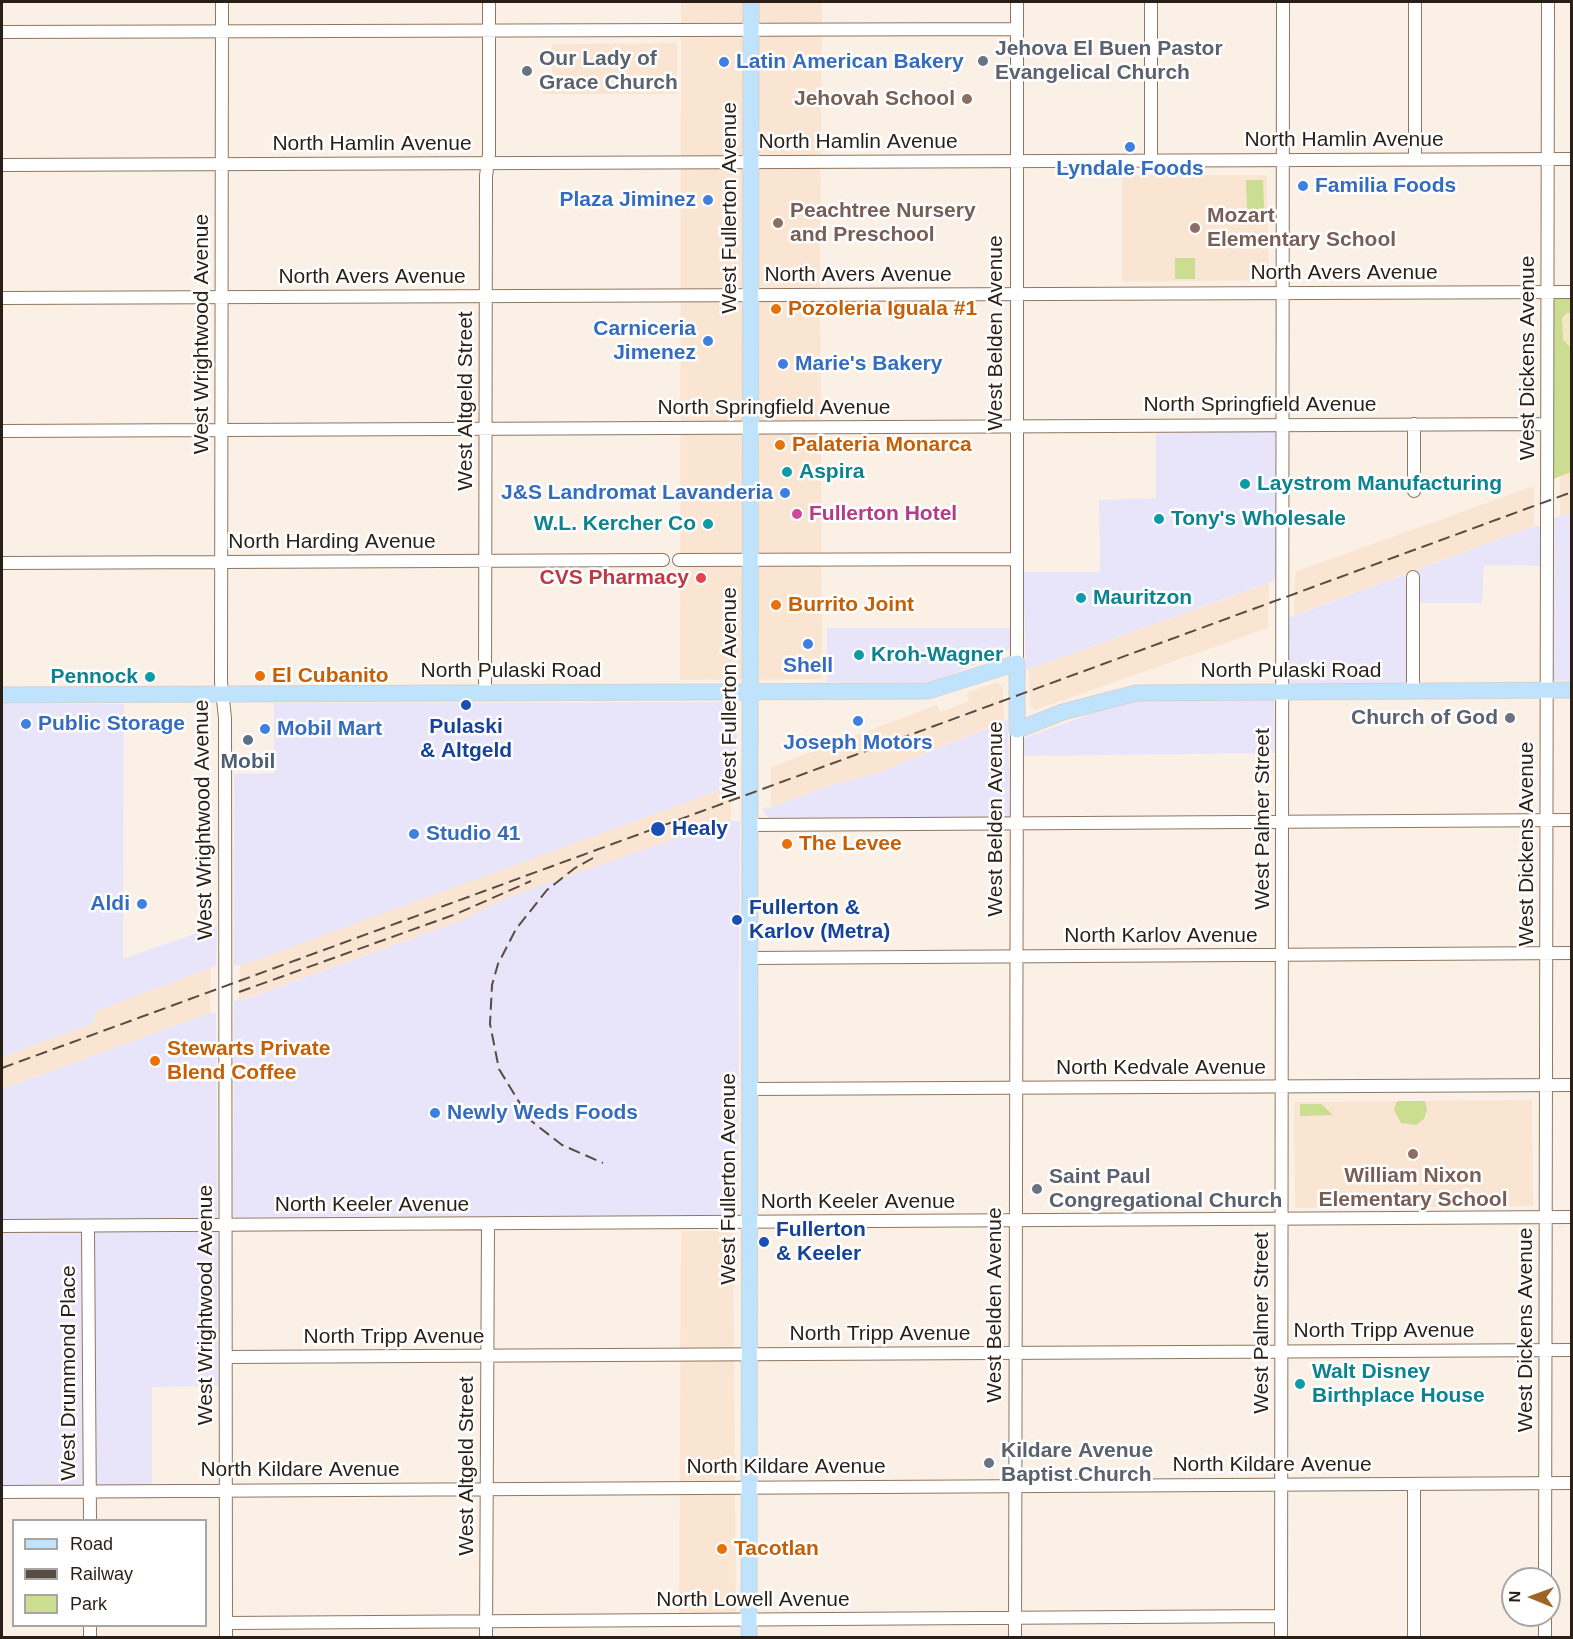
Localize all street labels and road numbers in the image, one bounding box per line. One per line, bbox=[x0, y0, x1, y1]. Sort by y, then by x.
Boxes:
street label: West Fullerton Avenue bbox=[717, 102, 743, 314]
street label: North Hamlin Avenue bbox=[1244, 127, 1444, 153]
street label: North Hamlin Avenue bbox=[758, 129, 958, 155]
street label: North Hamlin Avenue bbox=[272, 131, 472, 157]
street label: West Wrightwood Avenue bbox=[189, 214, 215, 454]
street label: West Belden Avenue bbox=[983, 235, 1009, 431]
street label: West Dickens Avenue bbox=[1515, 256, 1541, 460]
street label: North Avers Avenue bbox=[1250, 260, 1438, 286]
street label: North Avers Avenue bbox=[764, 262, 952, 288]
street label: North Avers Avenue bbox=[278, 264, 466, 290]
street label: West Altgeld Street bbox=[453, 311, 479, 491]
street label: North Springfield Avenue bbox=[1143, 392, 1377, 418]
street label: North Springfield Avenue bbox=[657, 395, 891, 421]
street label: North Harding Avenue bbox=[228, 529, 436, 555]
street label: West Fullerton Avenue bbox=[717, 587, 743, 799]
street label: North Pulaski Road bbox=[421, 658, 601, 684]
street label: North Pulaski Road bbox=[1201, 658, 1381, 684]
street label: West Wrightwood Avenue bbox=[189, 700, 219, 940]
street label: West Belden Avenue bbox=[983, 721, 1009, 917]
street label: West Palmer Street bbox=[1250, 728, 1276, 910]
street label: West Dickens Avenue bbox=[1514, 742, 1540, 946]
street label: North Karlov Avenue bbox=[1064, 923, 1258, 949]
street label: North Kedvale Avenue bbox=[1056, 1055, 1266, 1081]
street label: West Fullerton Avenue bbox=[716, 1073, 742, 1285]
street label: West Wrightwood Avenue bbox=[193, 1185, 219, 1425]
street label: North Keeler Avenue bbox=[761, 1189, 955, 1215]
street label: North Keeler Avenue bbox=[275, 1192, 469, 1218]
street label: West Belden Avenue bbox=[982, 1207, 1008, 1403]
street label: West Dickens Avenue bbox=[1513, 1228, 1539, 1432]
street label: West Palmer Street bbox=[1249, 1232, 1275, 1414]
street label: West Drummond Place bbox=[56, 1265, 82, 1481]
street label: North Tripp Avenue bbox=[1294, 1318, 1474, 1344]
street label: North Tripp Avenue bbox=[790, 1321, 970, 1347]
street label: North Tripp Avenue bbox=[304, 1324, 484, 1350]
street label: West Altgeld Street bbox=[454, 1376, 480, 1556]
street label: North Kildare Avenue bbox=[1172, 1452, 1372, 1478]
street label: North Kildare Avenue bbox=[686, 1454, 886, 1480]
street label: North Kildare Avenue bbox=[200, 1457, 400, 1483]
street label: North Lowell Avenue bbox=[656, 1587, 850, 1613]

